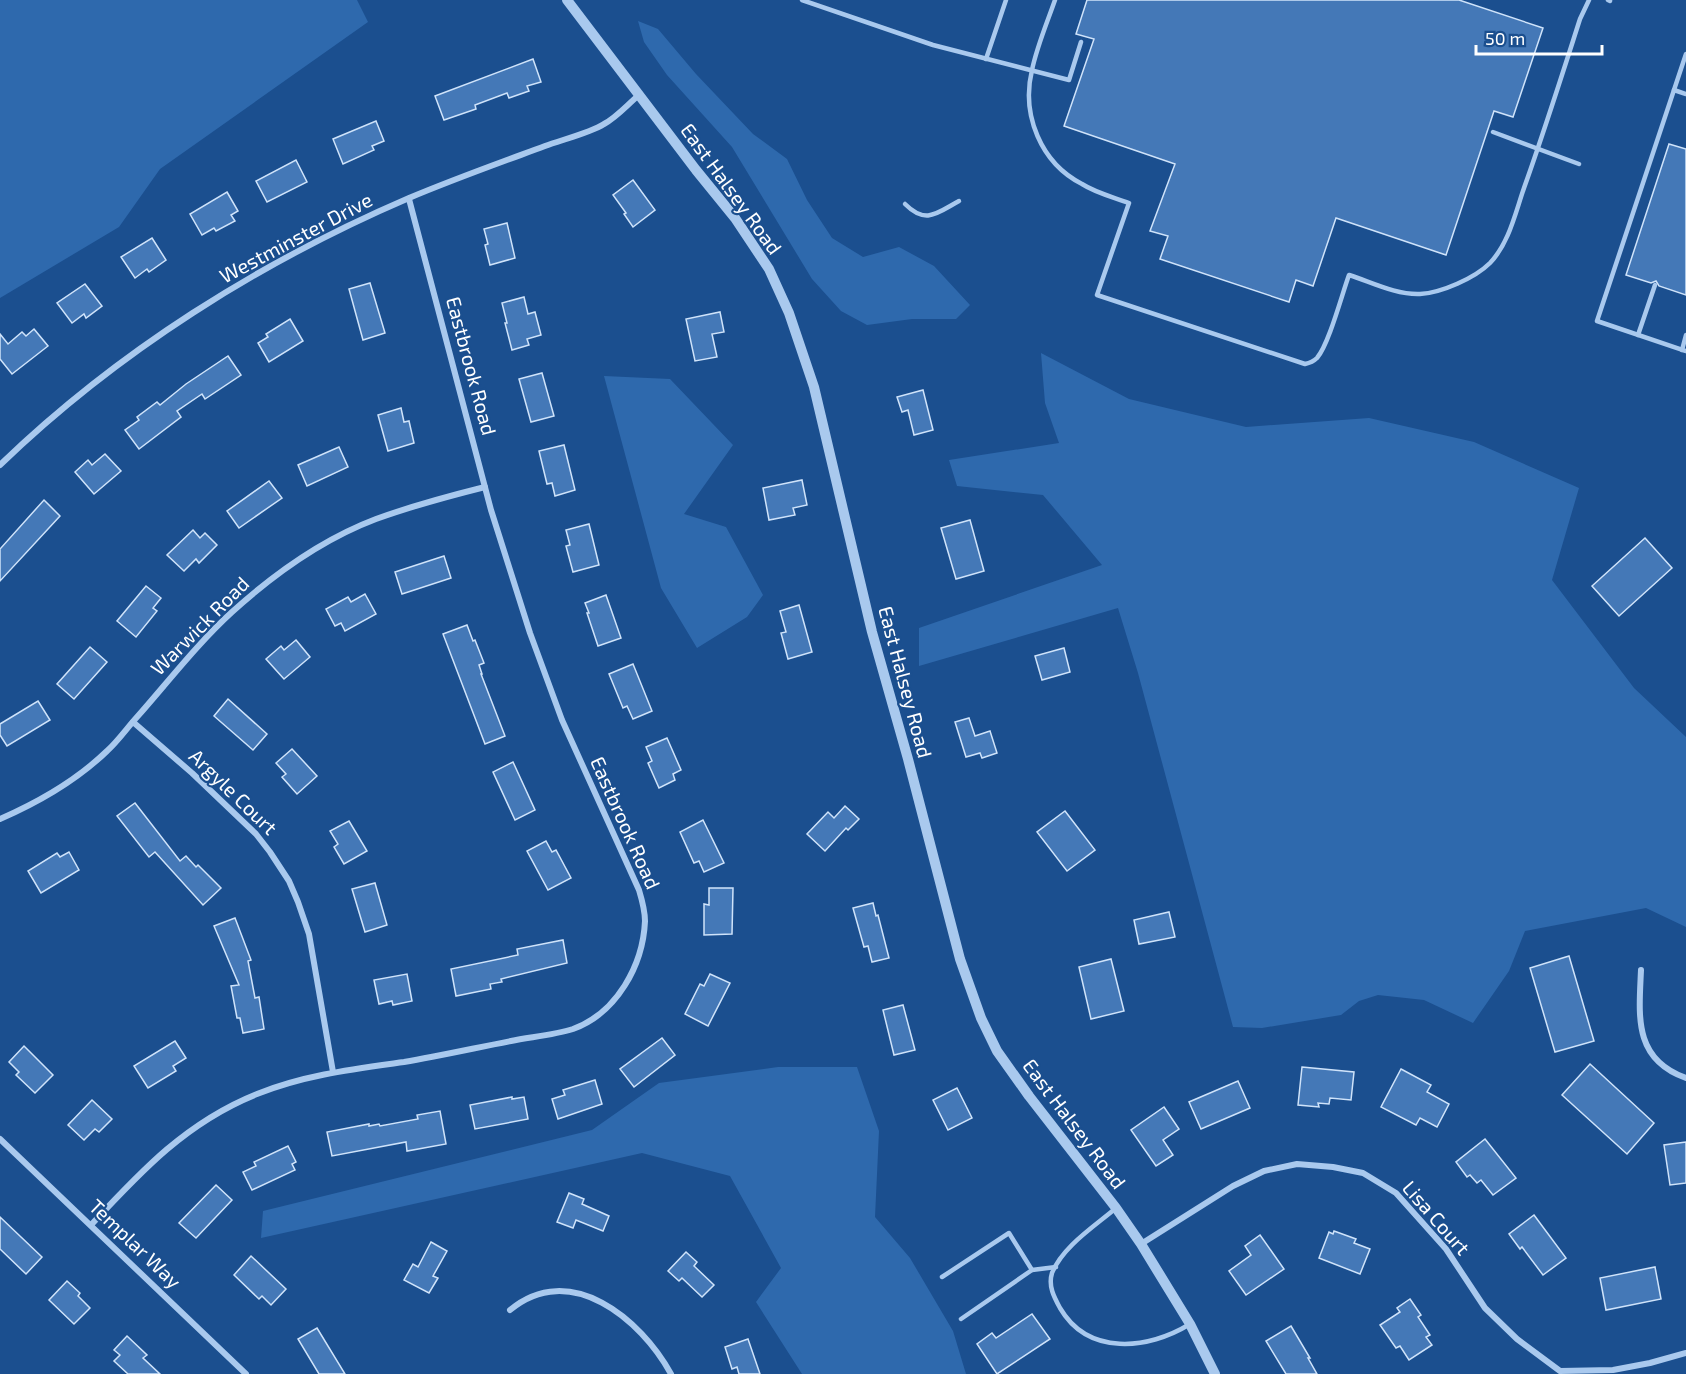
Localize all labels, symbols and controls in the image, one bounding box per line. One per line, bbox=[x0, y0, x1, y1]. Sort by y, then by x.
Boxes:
scale bar bbox=[1476, 18, 1602, 56]
text: 50 m bbox=[1485, 27, 1525, 49]
street label: East Halsey Road bbox=[676, 118, 787, 259]
street label: Westminster Drive bbox=[215, 187, 376, 287]
street label: Eastbrook Road bbox=[442, 294, 502, 438]
street label: Warwick Road bbox=[145, 571, 254, 680]
street label: East Halsey Road bbox=[874, 603, 938, 760]
street label: Argyle Court bbox=[185, 743, 283, 839]
street label: Eastbrook Road bbox=[586, 753, 666, 892]
street label: East Halsey Road bbox=[1018, 1054, 1131, 1193]
street label: Lisa Court bbox=[1398, 1175, 1476, 1260]
street label: Templar Way bbox=[85, 1194, 187, 1293]

